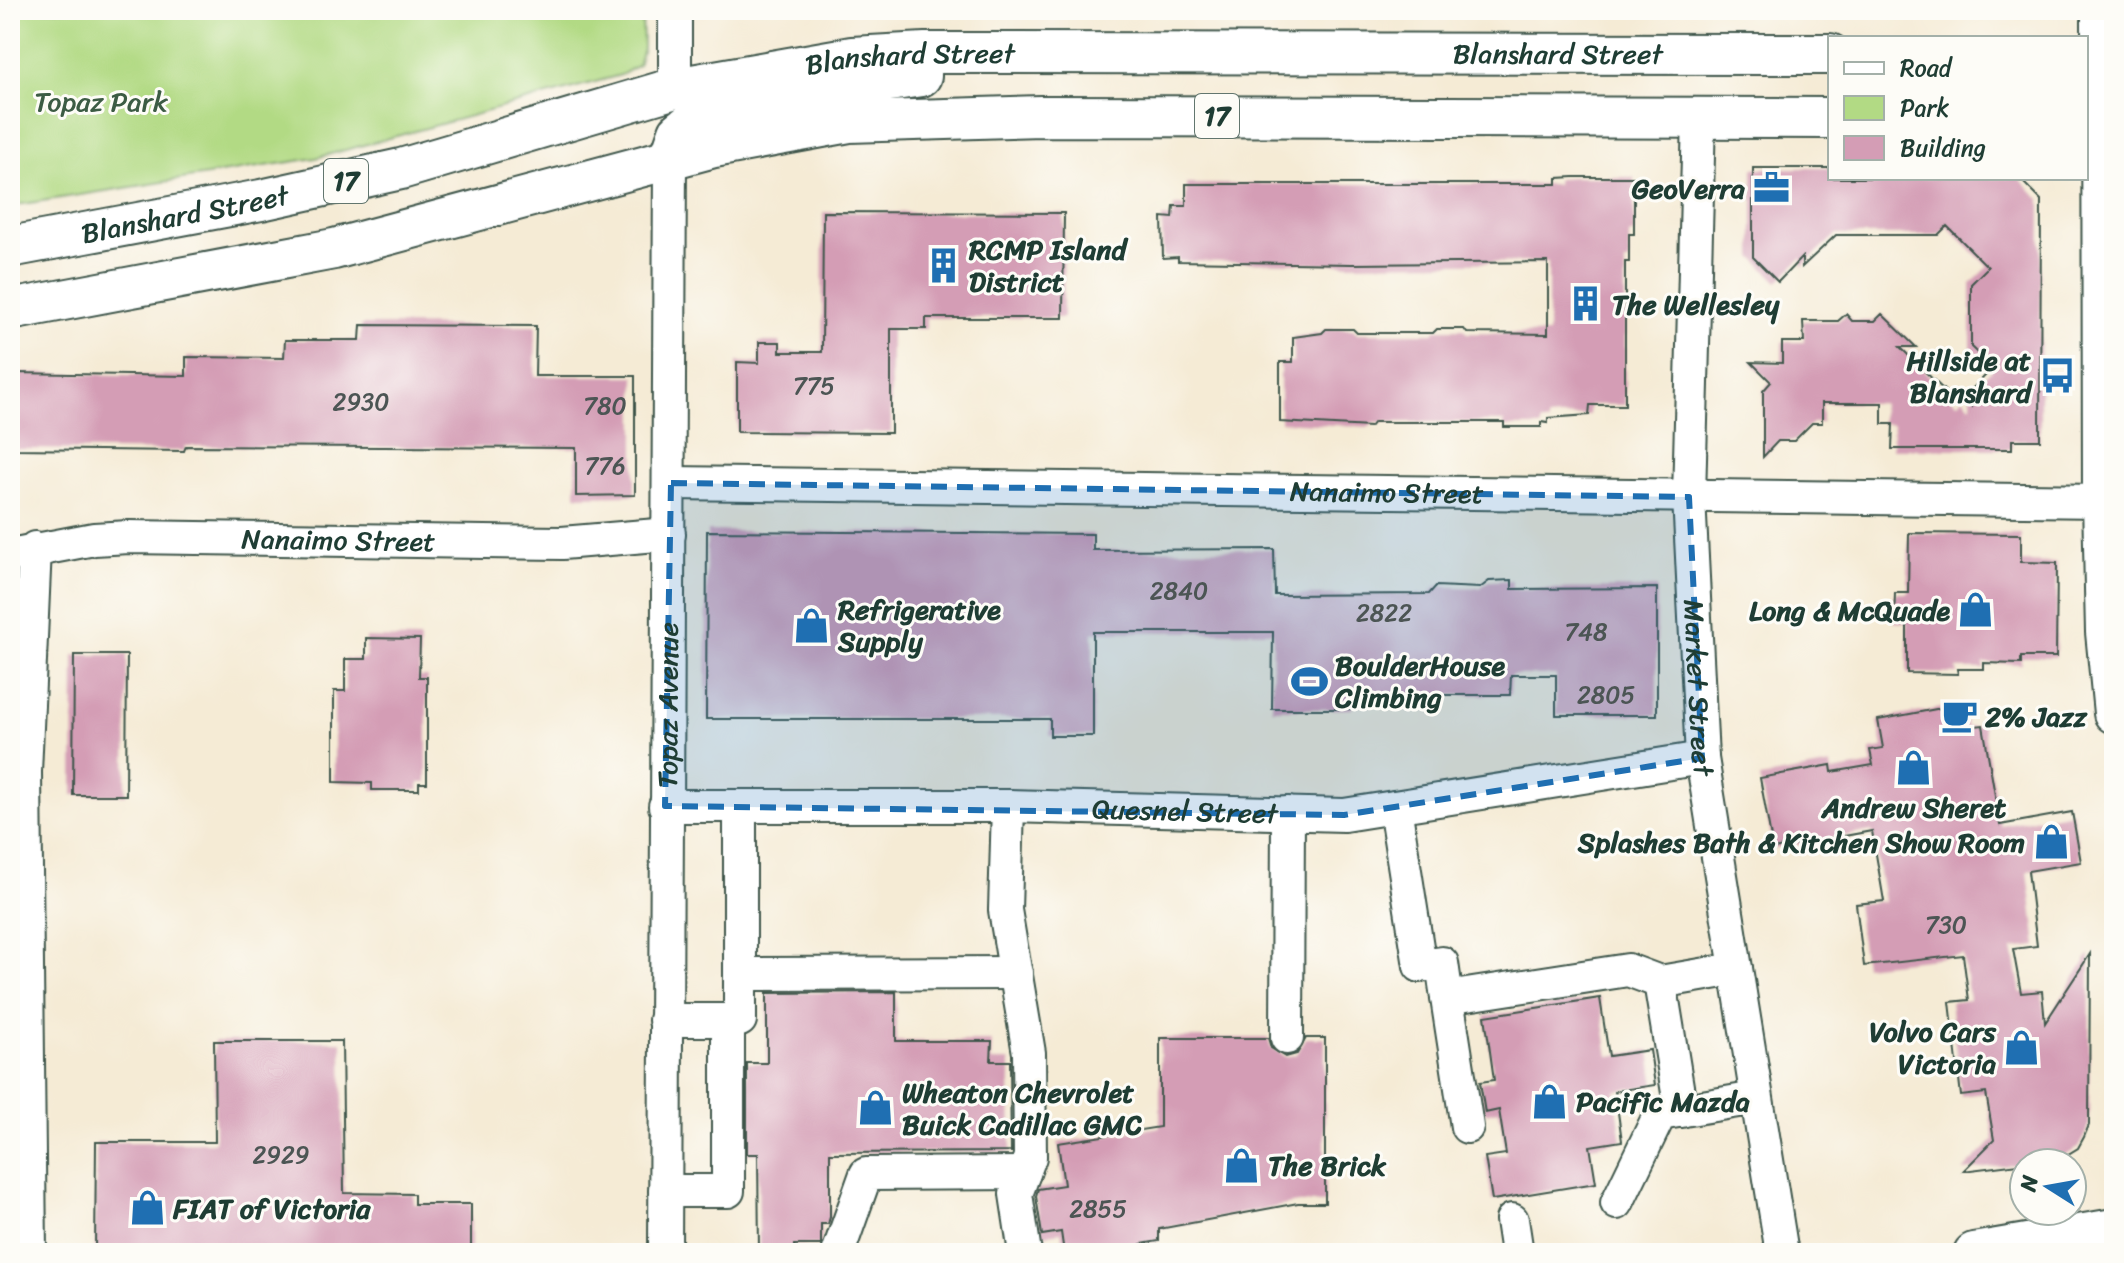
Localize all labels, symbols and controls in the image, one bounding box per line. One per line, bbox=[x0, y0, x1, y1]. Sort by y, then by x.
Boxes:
street label: Blanshard Street bbox=[801, 29, 1016, 90]
street label: Blanshard Street bbox=[1453, 30, 1664, 79]
legend bbox=[1828, 36, 2088, 180]
text: Road bbox=[1900, 47, 1954, 89]
park label: Topaz Park bbox=[34, 77, 168, 126]
text: Park bbox=[1900, 87, 1949, 129]
road number: 17 bbox=[1195, 94, 1239, 138]
text: Building bbox=[1900, 127, 1986, 169]
road number: 17 bbox=[324, 159, 368, 203]
place label: GeoVerra bbox=[1632, 164, 1745, 213]
office icon: GeoVerra bbox=[1752, 169, 1790, 207]
street label: Blanshard Street bbox=[77, 170, 295, 258]
place label: RCMP Island District bbox=[968, 225, 1129, 306]
building icon: RCMP Island District bbox=[924, 246, 962, 284]
place label: The Wellesley bbox=[1612, 280, 1780, 329]
building icon: The Wellesley bbox=[1567, 285, 1605, 323]
place label: Hillside at Blanshard bbox=[1906, 336, 2033, 417]
bus stop icon: Hillside at Blanshard bbox=[2038, 357, 2076, 395]
house number: 775 bbox=[793, 365, 835, 407]
house number: 2930 bbox=[333, 381, 389, 423]
house number: 780 bbox=[583, 385, 627, 427]
house number: 776 bbox=[584, 445, 626, 487]
street label: Nanaimo Street bbox=[1290, 467, 1484, 518]
street label: Nanaimo Street bbox=[241, 515, 436, 566]
house number: 2840 bbox=[1150, 570, 1208, 612]
place label: Refrigerative Supply bbox=[837, 585, 1001, 666]
place label: Long & McQuade bbox=[1749, 586, 1950, 635]
shop icon: Long & McQuade bbox=[1957, 591, 1995, 629]
house number: 2822 bbox=[1356, 592, 1412, 634]
street label: Market Street bbox=[1669, 598, 1729, 781]
shop icon: Refrigerative Supply bbox=[793, 606, 831, 644]
house number: 748 bbox=[1564, 611, 1608, 653]
street label: Topaz Avenue bbox=[643, 622, 693, 788]
place label: BoulderHouse Climbing bbox=[1334, 641, 1506, 722]
sports icon: BoulderHouse Climbing bbox=[1290, 662, 1328, 700]
house number: 2805 bbox=[1577, 674, 1635, 716]
place label: 2% Jazz bbox=[1984, 692, 2089, 741]
cafe icon: 2% Jazz bbox=[1940, 697, 1978, 735]
shop icon: Andrew Sheret bbox=[1895, 748, 1933, 786]
place label: Andrew Sheret bbox=[1821, 783, 2007, 832]
street label: Quesnel Street bbox=[1091, 784, 1280, 838]
place label: Splashes Bath & Kitchen Show Room bbox=[1577, 818, 2025, 867]
shop icon: Splashes Bath & Kitchen Show Room bbox=[2032, 823, 2070, 861]
house number: 730 bbox=[1925, 904, 1967, 946]
place label: Volvo Cars Victoria bbox=[1869, 1007, 1997, 1088]
shop icon: Volvo Cars Victoria bbox=[2003, 1028, 2041, 1066]
place label: Wheaton Chevrolet Buick Cadillac GMC bbox=[902, 1068, 1142, 1149]
place label: Pacific Mazda bbox=[1576, 1077, 1750, 1126]
shop icon: Pacific Mazda bbox=[1531, 1082, 1569, 1120]
shop icon: Wheaton Chevrolet Buick Cadillac GMC bbox=[857, 1089, 895, 1127]
house number: 2929 bbox=[252, 1134, 310, 1176]
place label: The Brick bbox=[1268, 1141, 1387, 1190]
shop icon: The Brick bbox=[1223, 1146, 1261, 1184]
north arrow bbox=[2008, 1147, 2088, 1227]
text: N bbox=[2008, 1171, 2050, 1195]
place label: FIAT of Victoria bbox=[172, 1184, 371, 1233]
house number: 2855 bbox=[1069, 1188, 1127, 1230]
shop icon: FIAT of Victoria bbox=[128, 1189, 166, 1227]

